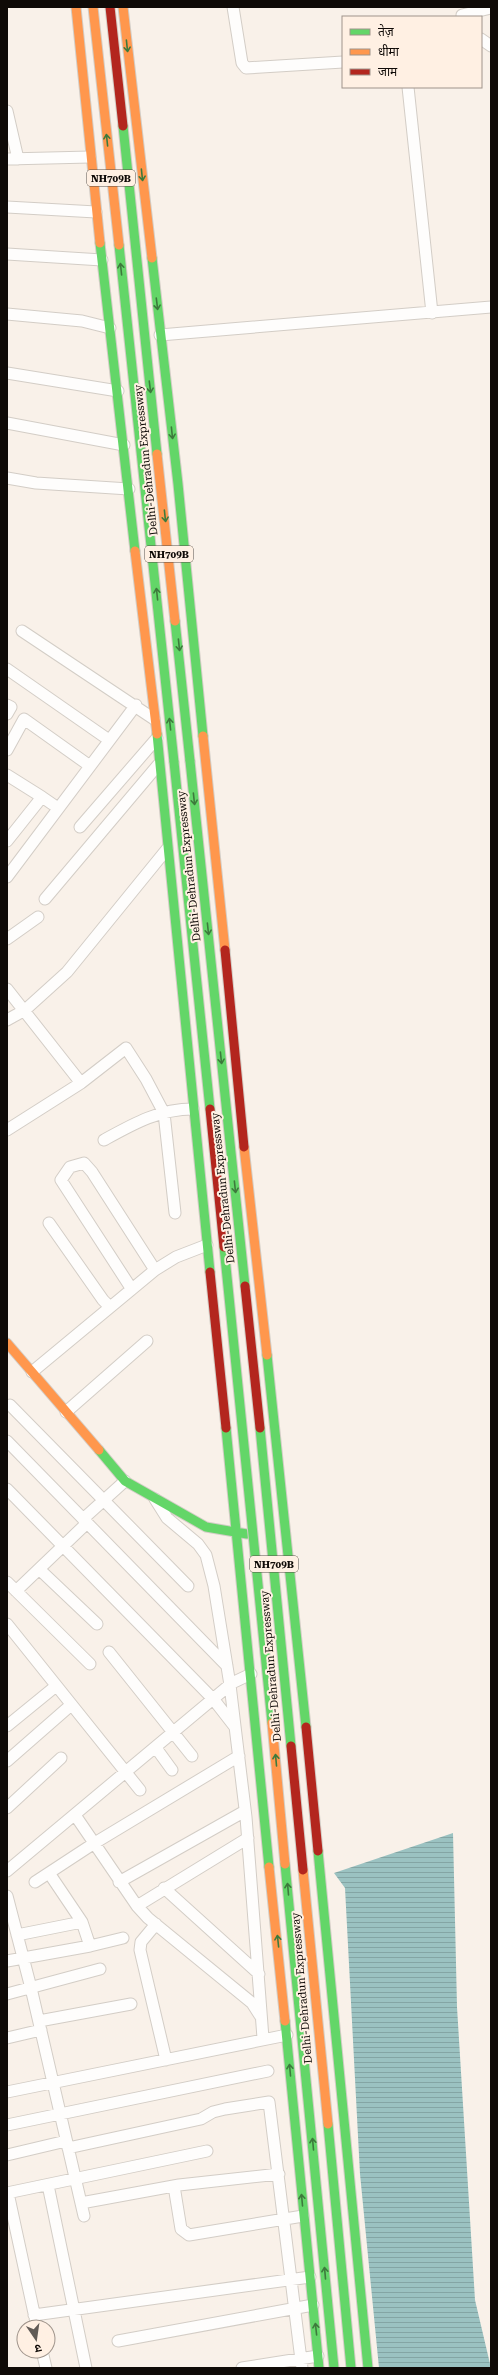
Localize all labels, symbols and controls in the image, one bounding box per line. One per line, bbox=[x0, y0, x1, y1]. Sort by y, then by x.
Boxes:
legend bbox=[342, 16, 482, 88]
text: तेज़ bbox=[378, 24, 395, 39]
one-way arrow bbox=[124, 39, 131, 52]
text: धीमा bbox=[378, 44, 400, 59]
text: जाम bbox=[378, 65, 398, 79]
one-way arrow bbox=[103, 134, 111, 147]
one-way arrow bbox=[138, 168, 145, 181]
road number: NH709B bbox=[87, 170, 135, 186]
one-way arrow bbox=[117, 263, 125, 276]
one-way arrow bbox=[153, 297, 160, 310]
one-way arrow bbox=[147, 380, 154, 393]
street label: Delhi-Dehradun Expressway bbox=[132, 384, 160, 536]
one-way arrow bbox=[168, 426, 176, 439]
one-way arrow bbox=[161, 509, 168, 522]
road number: NH709B bbox=[145, 546, 193, 562]
one-way arrow bbox=[153, 588, 160, 601]
one-way arrow bbox=[175, 638, 182, 651]
one-way arrow bbox=[166, 717, 174, 730]
street label: Delhi-Dehradun Expressway bbox=[175, 790, 203, 942]
one-way arrow bbox=[191, 792, 198, 805]
one-way arrow bbox=[204, 922, 211, 935]
one-way arrow bbox=[218, 1051, 225, 1064]
street label: Delhi-Dehradun Expressway bbox=[209, 1112, 237, 1264]
one-way arrow bbox=[231, 1180, 238, 1193]
road number: NH709B bbox=[250, 1556, 298, 1572]
street label: Delhi-Dehradun Expressway bbox=[258, 1589, 284, 1742]
one-way arrow bbox=[272, 1754, 279, 1767]
one-way arrow bbox=[285, 1883, 292, 1896]
street label: Delhi-Dehradun Expressway bbox=[289, 1911, 315, 2064]
one-way arrow bbox=[274, 1935, 282, 1948]
one-way arrow bbox=[287, 2064, 294, 2077]
one-way arrow bbox=[309, 2138, 316, 2151]
one-way arrow bbox=[298, 2194, 306, 2207]
one-way arrow bbox=[321, 2267, 329, 2280]
north arrow bbox=[16, 2319, 56, 2359]
one-way arrow bbox=[312, 2323, 319, 2336]
text: उ bbox=[33, 2341, 43, 2355]

